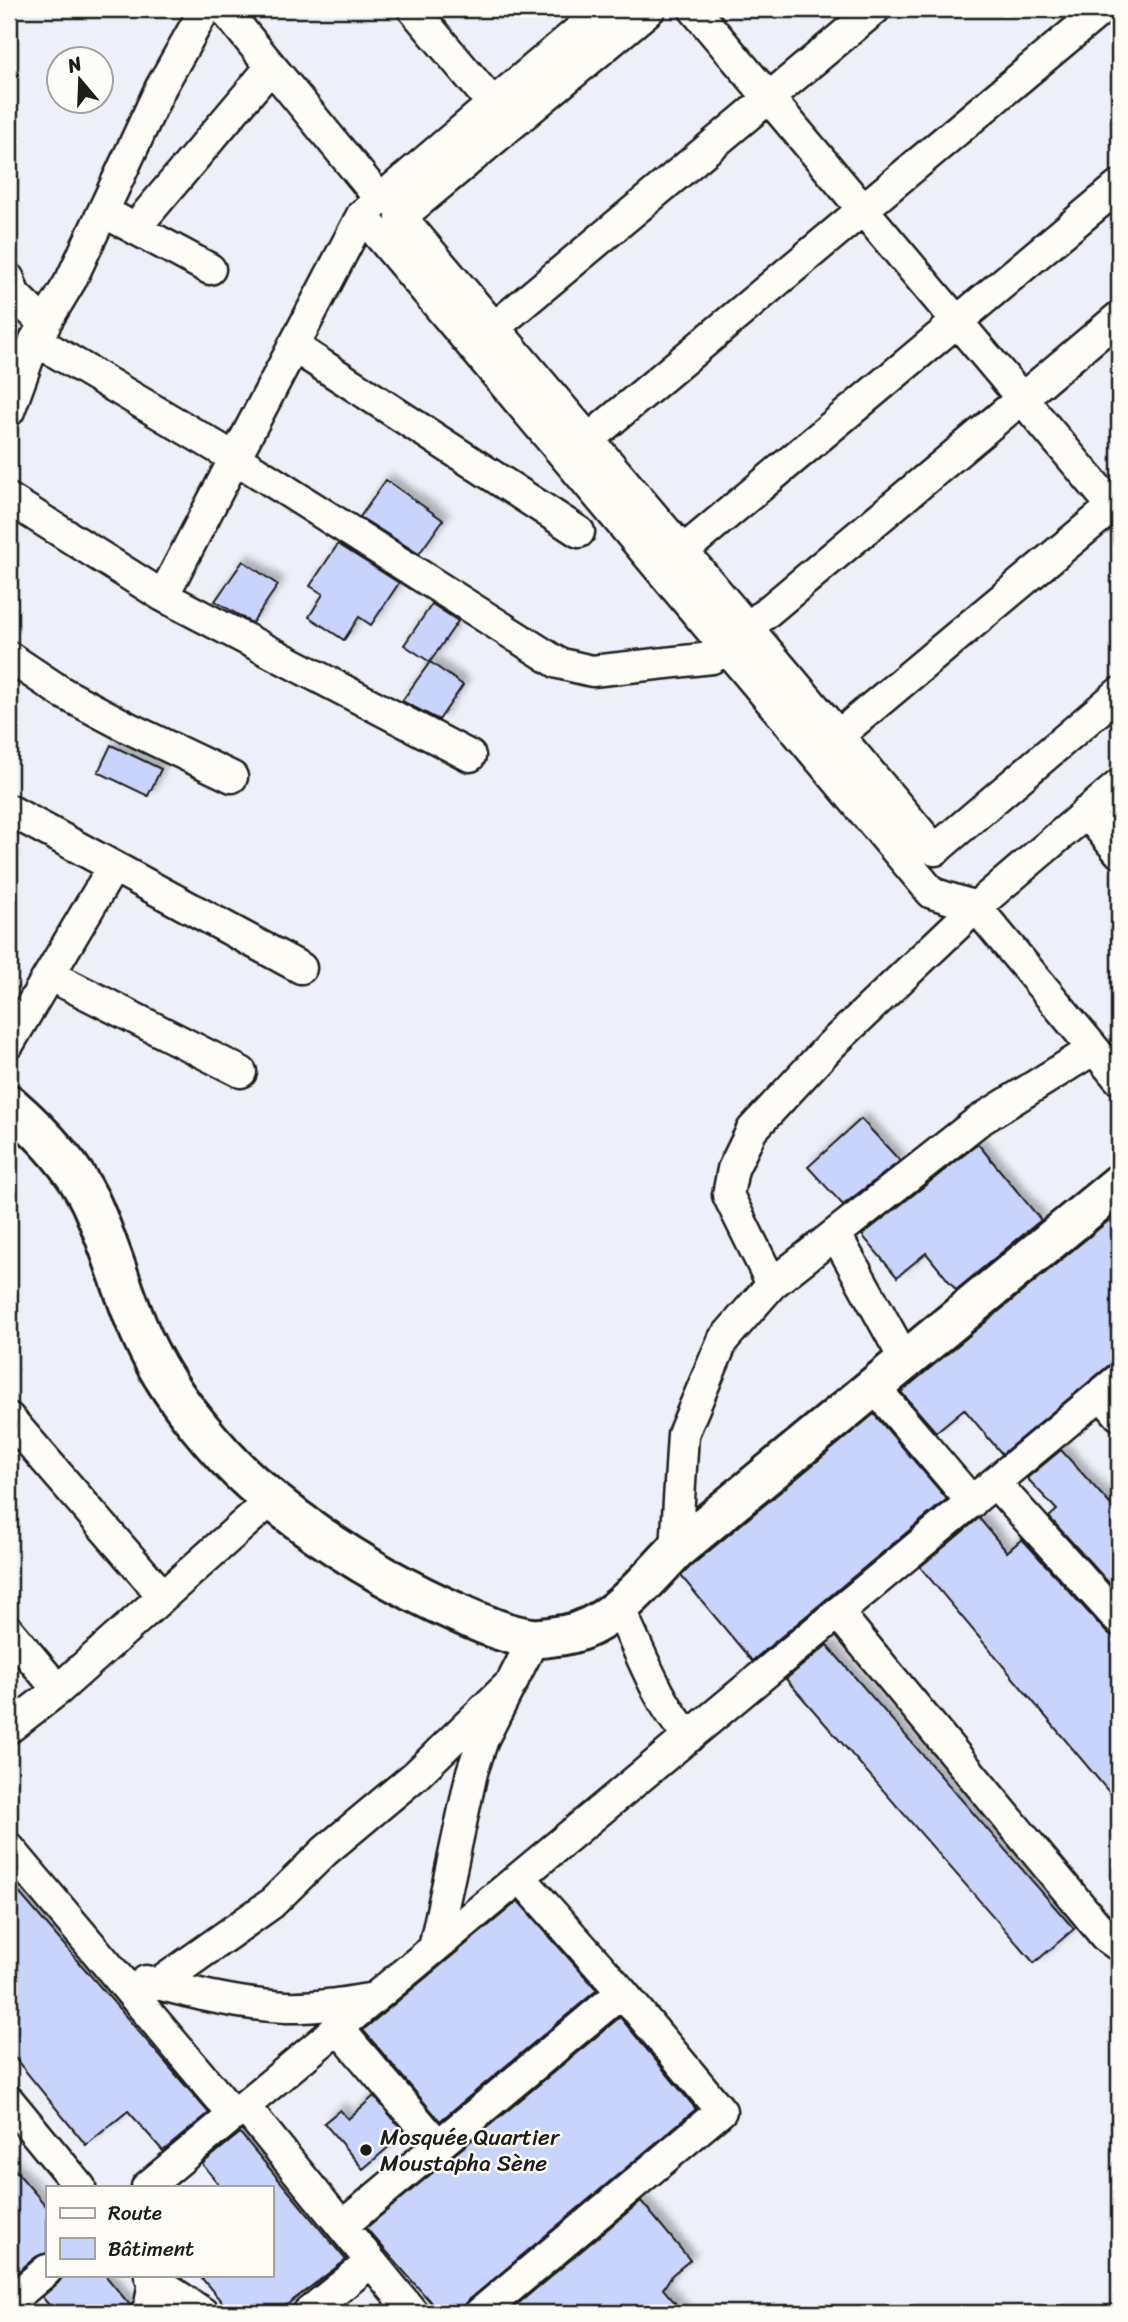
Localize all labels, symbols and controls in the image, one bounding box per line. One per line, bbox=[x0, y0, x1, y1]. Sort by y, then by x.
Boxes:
north arrow bbox=[46, 46, 116, 116]
text: N bbox=[62, 46, 87, 82]
place label: Mosquée Quartier Moustapha Sène bbox=[380, 2117, 561, 2184]
marker: Mosquée Quartier Moustapha Sène bbox=[358, 2142, 374, 2158]
legend bbox=[46, 2186, 273, 2276]
text: Route bbox=[108, 2194, 162, 2232]
text: Bâtiment bbox=[108, 2230, 194, 2268]

